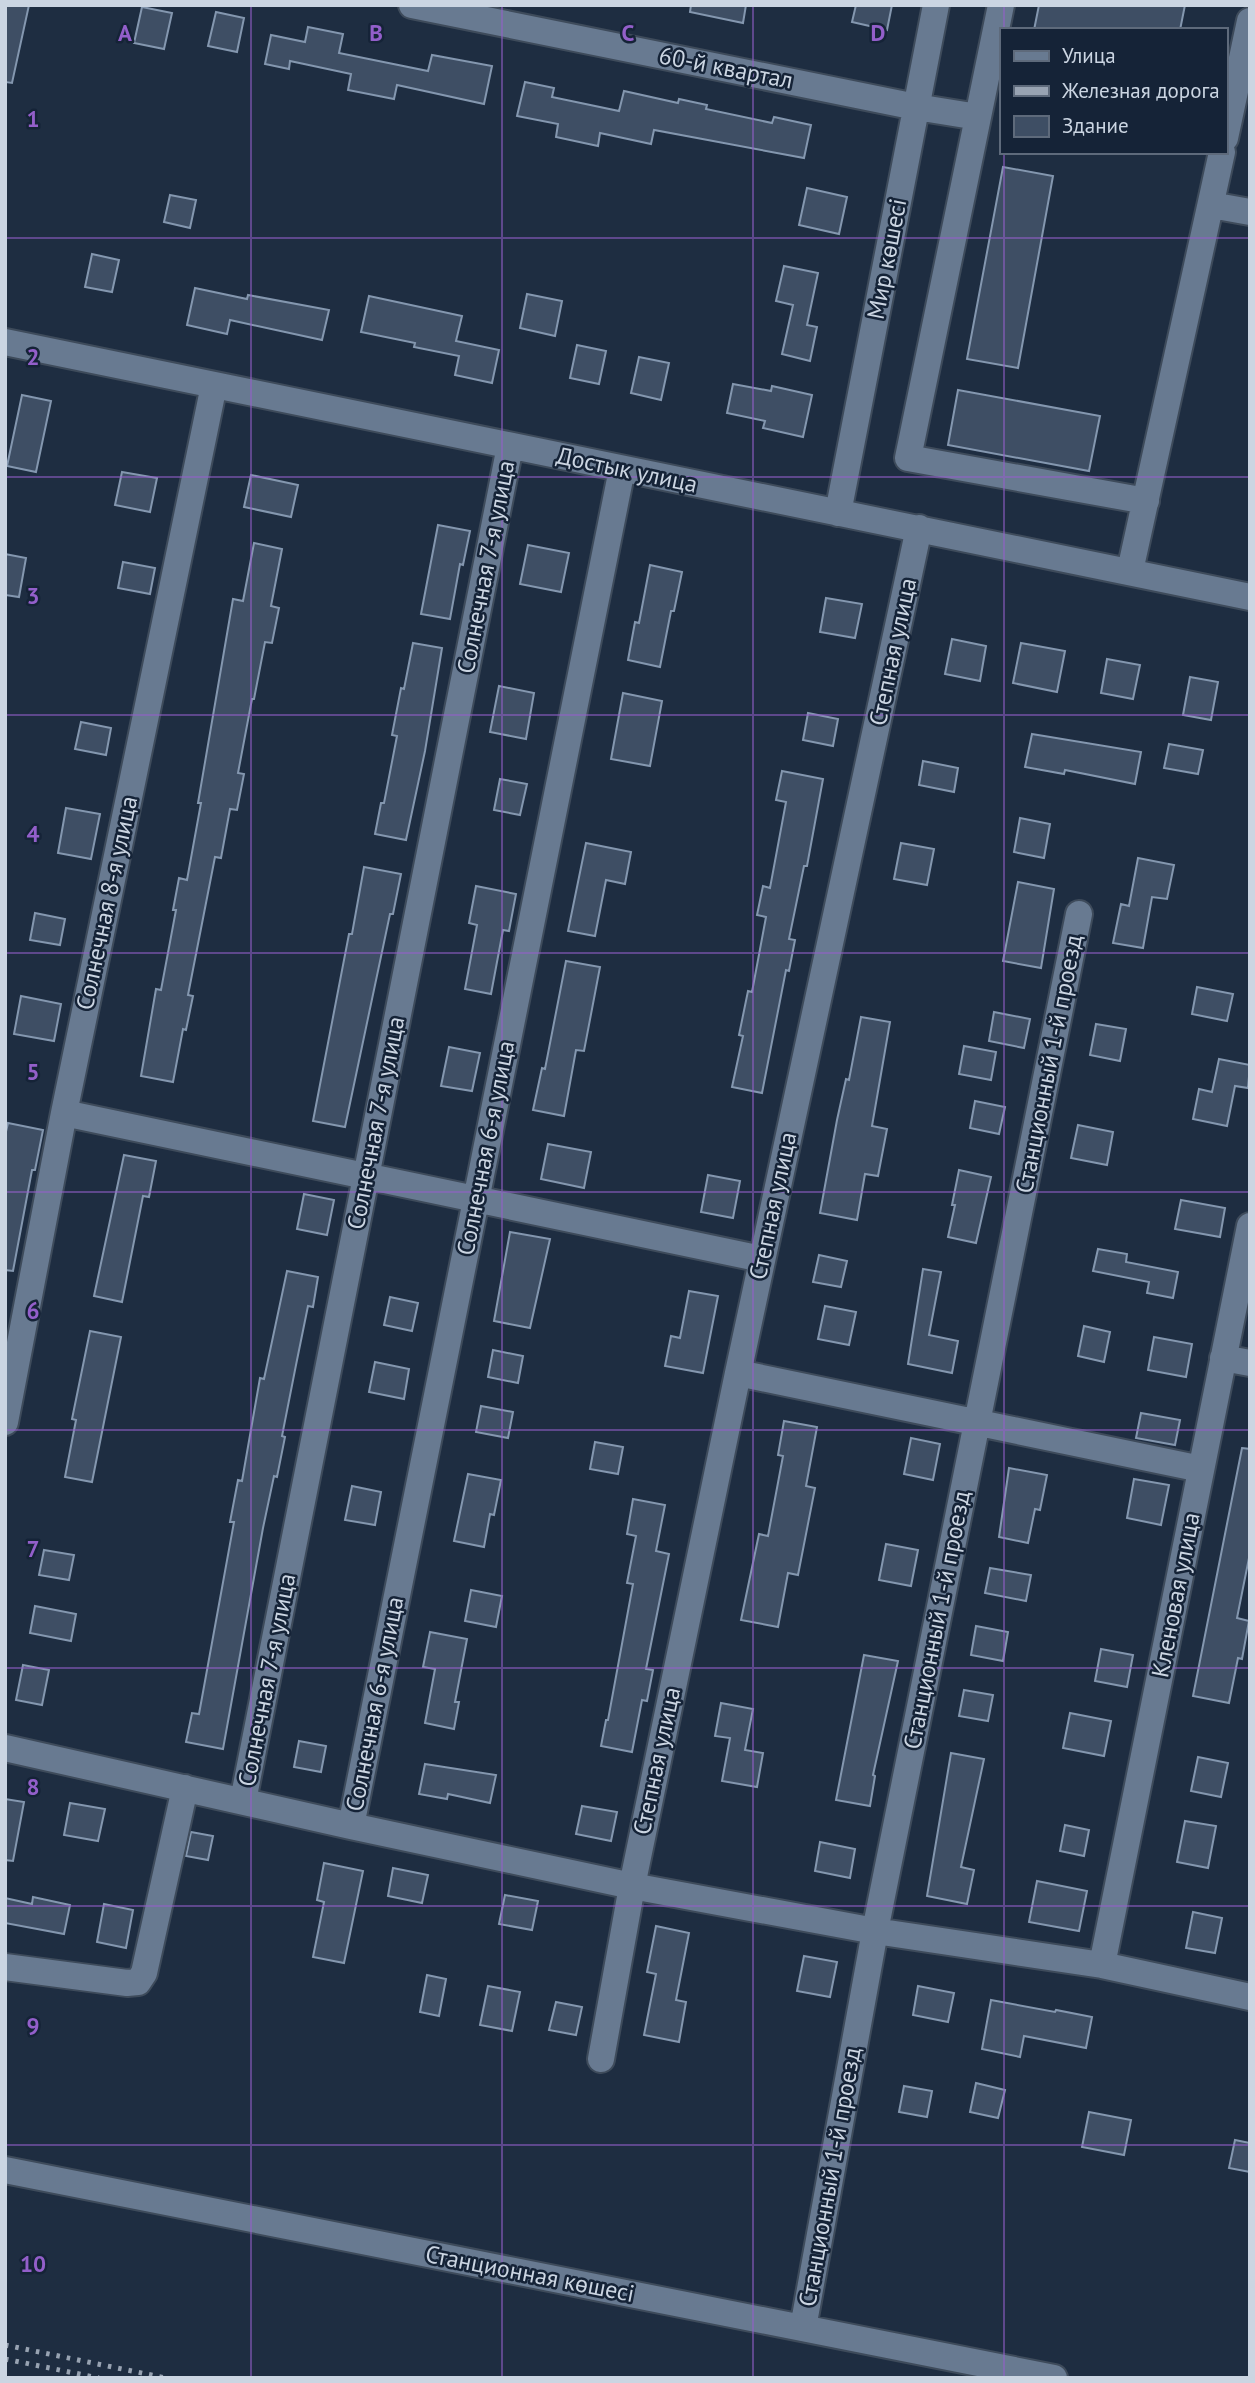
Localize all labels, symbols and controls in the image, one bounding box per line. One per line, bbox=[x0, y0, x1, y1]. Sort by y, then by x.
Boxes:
text: A bbox=[118, 18, 132, 47]
text: B bbox=[369, 18, 383, 47]
text: C bbox=[622, 18, 635, 47]
text: D bbox=[871, 18, 885, 47]
legend bbox=[1000, 28, 1227, 154]
street label: 60-й квартал bbox=[656, 39, 796, 96]
text: Улица bbox=[1062, 42, 1116, 69]
text: Железная дорога bbox=[1061, 77, 1220, 104]
text: 1 bbox=[26, 104, 40, 133]
text: Здание bbox=[1062, 112, 1129, 139]
street label: Мир көшесі bbox=[860, 196, 913, 322]
text: 2 bbox=[26, 342, 40, 371]
street label: Достык улица bbox=[554, 439, 700, 500]
street label: Солнечная 7-я улица bbox=[450, 458, 521, 676]
street label: Степная улица bbox=[862, 575, 923, 729]
text: 3 bbox=[26, 581, 40, 610]
street label: Солнечная 8-я улица bbox=[69, 793, 144, 1013]
text: 4 bbox=[26, 819, 40, 848]
street label: Станционный 1-й проезд bbox=[1008, 932, 1089, 1196]
street label: Солнечная 7-я улица bbox=[340, 1014, 411, 1232]
street label: Солнечная 6-я улица bbox=[450, 1038, 522, 1258]
text: 5 bbox=[26, 1057, 40, 1086]
street label: Степная улица bbox=[742, 1129, 803, 1283]
text: 6 bbox=[26, 1296, 40, 1325]
street label: Станционный 1-й проезд bbox=[896, 1488, 977, 1752]
street label: Кленовая улица bbox=[1144, 1510, 1207, 1680]
text: 7 bbox=[26, 1534, 40, 1563]
street label: Солнечная 7-я улица bbox=[231, 1571, 302, 1789]
street label: Солнечная 6-я улица bbox=[339, 1594, 411, 1814]
street label: Степная улица bbox=[626, 1684, 687, 1838]
text: 8 bbox=[26, 1772, 40, 1801]
text: 9 bbox=[26, 2011, 40, 2040]
street label: Станционный 1-й проезд bbox=[791, 2045, 868, 2309]
street label: Станционная көшесі bbox=[423, 2238, 637, 2309]
text: 10 bbox=[20, 2249, 46, 2278]

